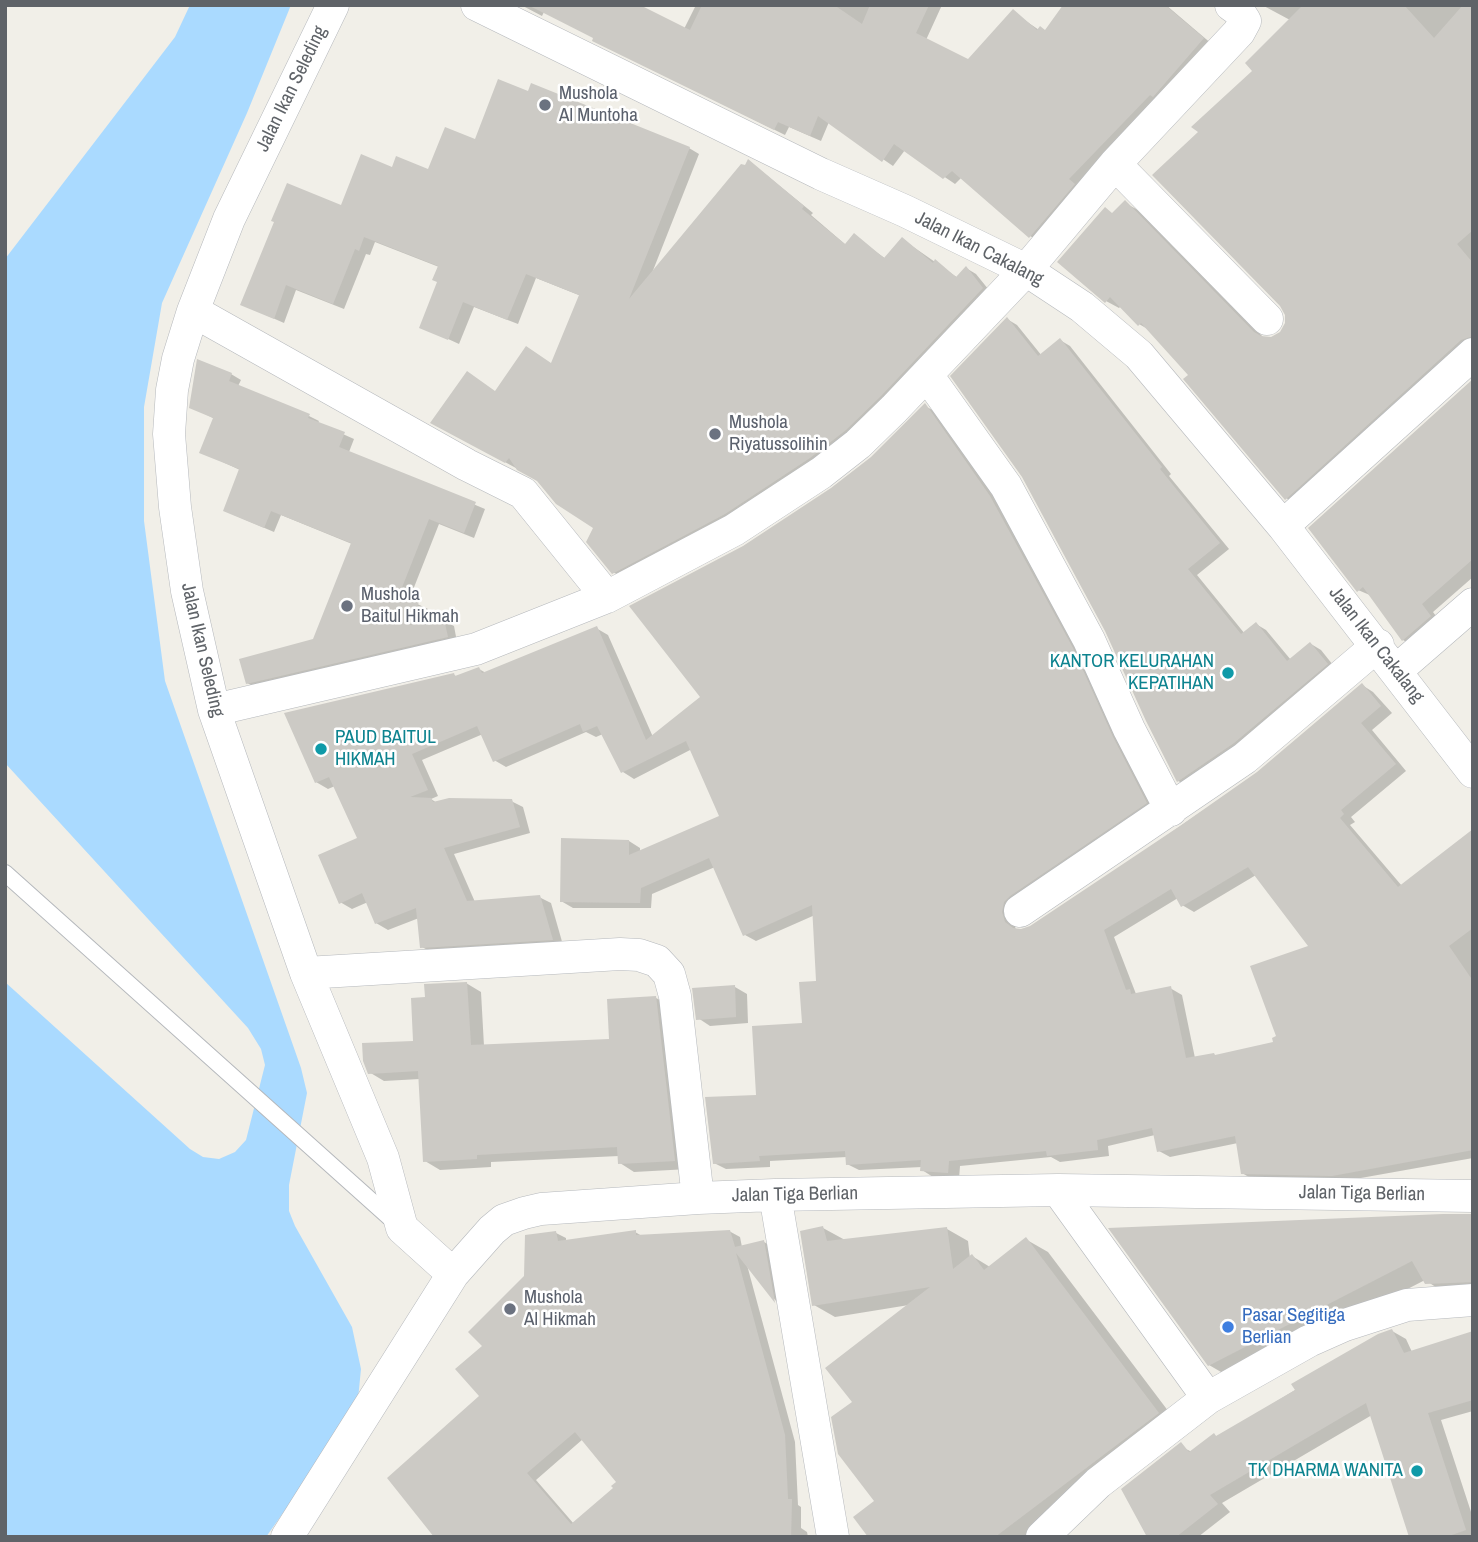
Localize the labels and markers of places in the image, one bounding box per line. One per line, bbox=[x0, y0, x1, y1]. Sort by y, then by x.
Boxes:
place label: Mushola Al Muntoha bbox=[559, 83, 638, 127]
marker: Mushola Al Muntoha bbox=[537, 97, 553, 113]
place label: Mushola Riyatussolihin bbox=[729, 412, 828, 456]
marker: Mushola Riyatussolihin bbox=[707, 426, 723, 442]
place label: Mushola Baitul Hikmah bbox=[361, 584, 459, 628]
marker: Mushola Baitul Hikmah bbox=[339, 598, 355, 614]
place label: KANTOR KELURAHAN KEPATIHAN bbox=[1050, 651, 1214, 695]
marker: KANTOR KELURAHAN KEPATIHAN bbox=[1220, 665, 1236, 681]
place label: PAUD BAITUL HIKMAH bbox=[335, 727, 436, 771]
marker: PAUD BAITUL HIKMAH bbox=[313, 741, 329, 757]
place label: Mushola Al Hikmah bbox=[524, 1287, 596, 1331]
marker: Mushola Al Hikmah bbox=[502, 1301, 518, 1317]
place label: Pasar Segitiga Berlian bbox=[1242, 1305, 1345, 1349]
marker: Pasar Segitiga Berlian bbox=[1220, 1319, 1236, 1335]
place label: TK DHARMA WANITA bbox=[1248, 1460, 1403, 1482]
marker: TK DHARMA WANITA bbox=[1409, 1463, 1425, 1479]

